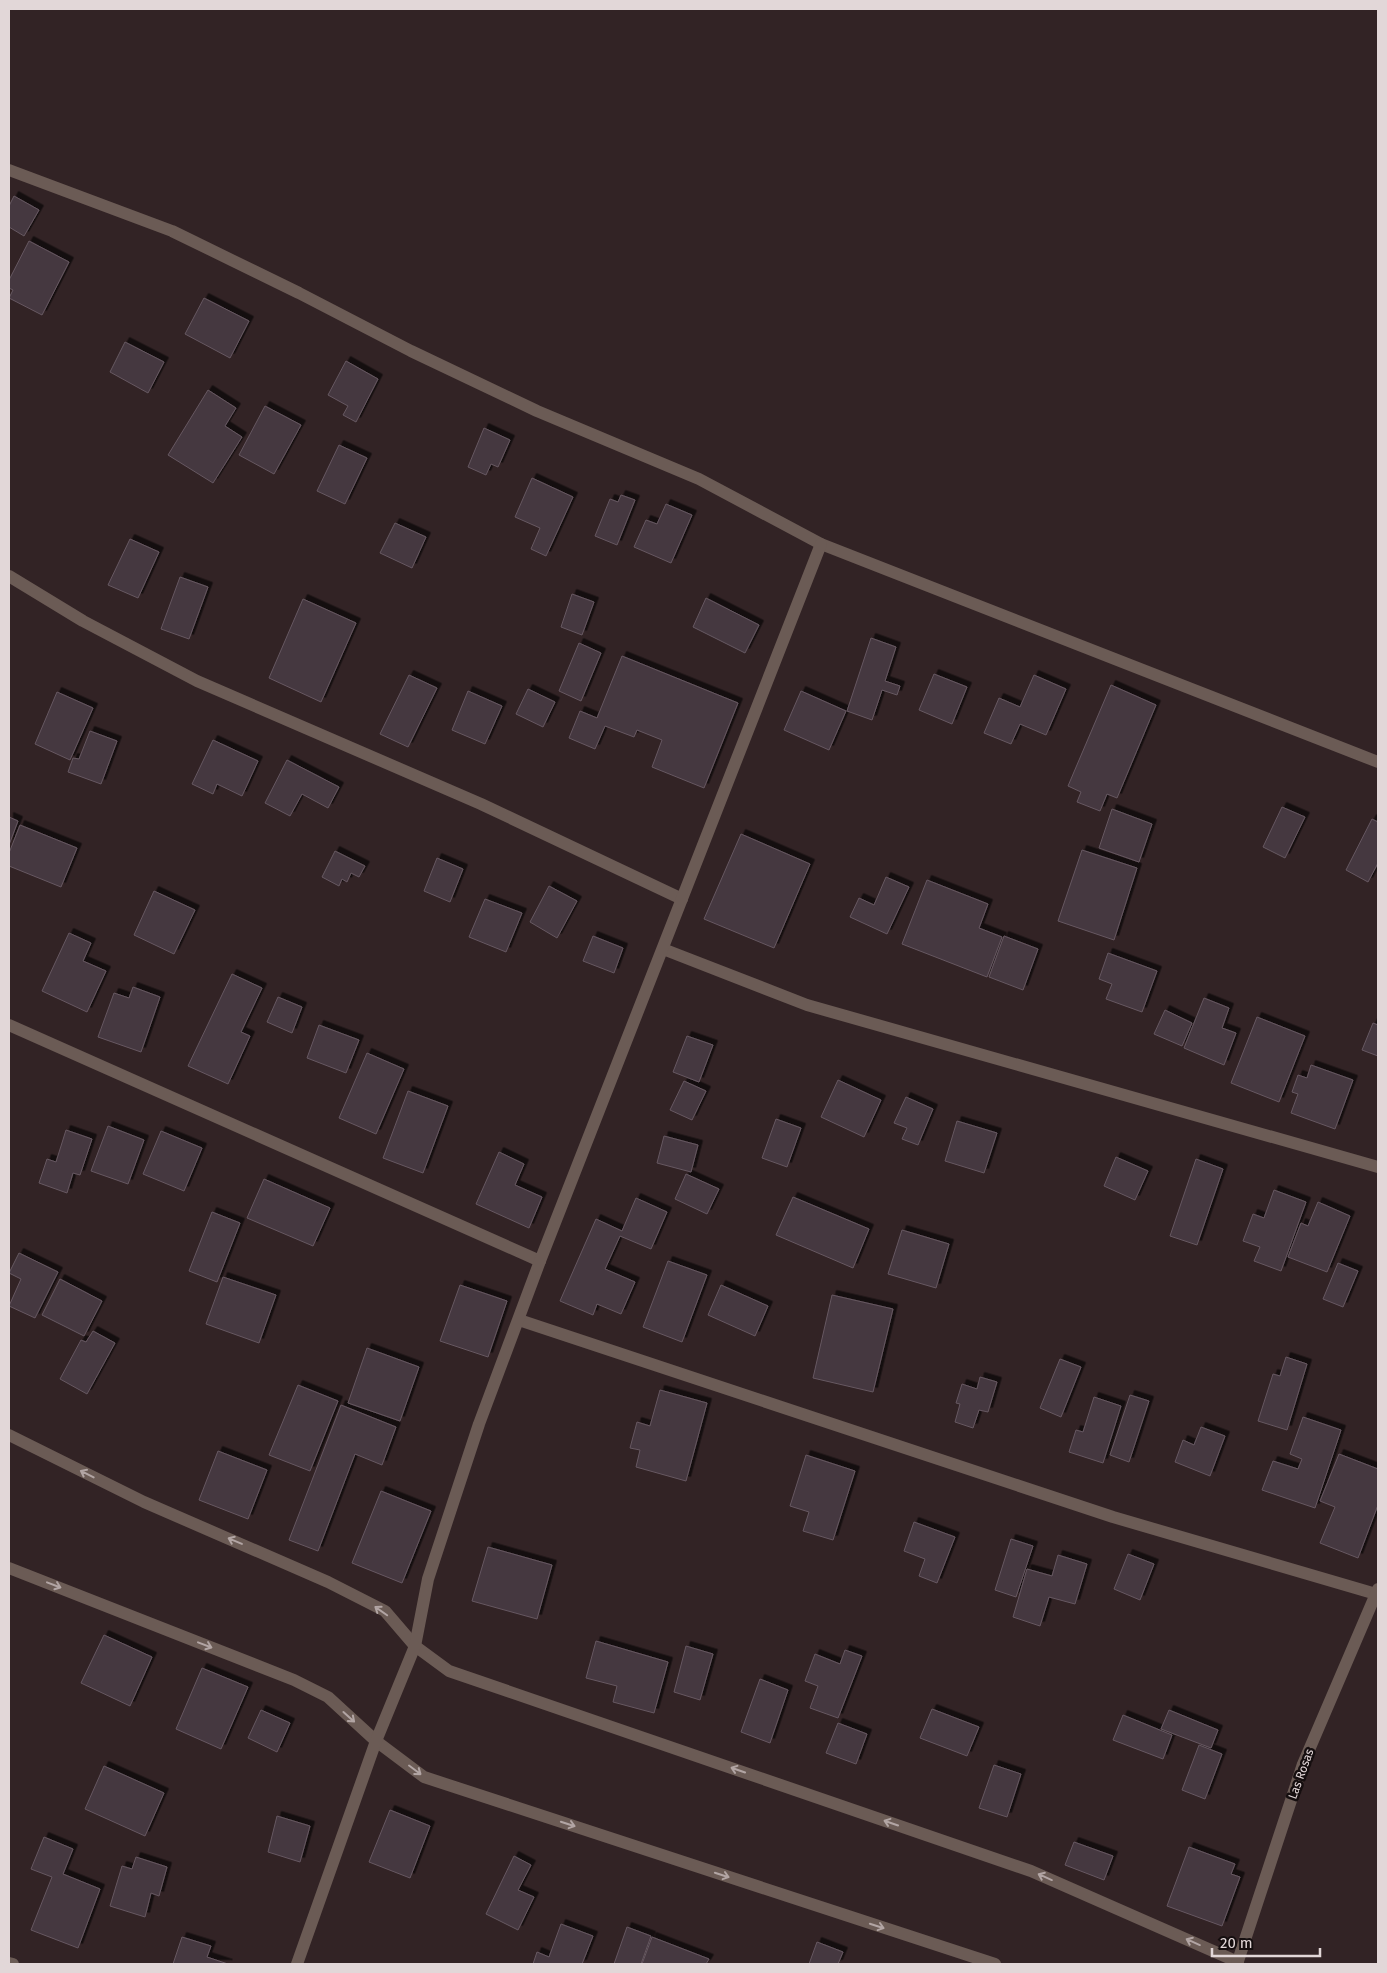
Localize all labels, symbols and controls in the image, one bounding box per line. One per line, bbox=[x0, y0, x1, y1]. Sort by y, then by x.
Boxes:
one-way arrow bbox=[80, 1469, 95, 1478]
one-way arrow bbox=[228, 1536, 243, 1546]
one-way arrow bbox=[46, 1581, 61, 1591]
one-way arrow bbox=[375, 1606, 389, 1616]
one-way arrow bbox=[197, 1641, 213, 1650]
one-way arrow bbox=[343, 1711, 356, 1723]
street label: Las Rosas bbox=[1285, 1747, 1317, 1801]
one-way arrow bbox=[408, 1765, 421, 1776]
one-way arrow bbox=[730, 1765, 746, 1774]
one-way arrow bbox=[884, 1818, 900, 1827]
one-way arrow bbox=[560, 1820, 575, 1829]
one-way arrow bbox=[714, 1871, 730, 1880]
one-way arrow bbox=[1038, 1871, 1053, 1881]
one-way arrow bbox=[868, 1921, 884, 1931]
scale bar bbox=[1212, 1926, 1320, 1958]
text: 20 m bbox=[1220, 1934, 1253, 1952]
one-way arrow bbox=[1186, 1937, 1201, 1947]

